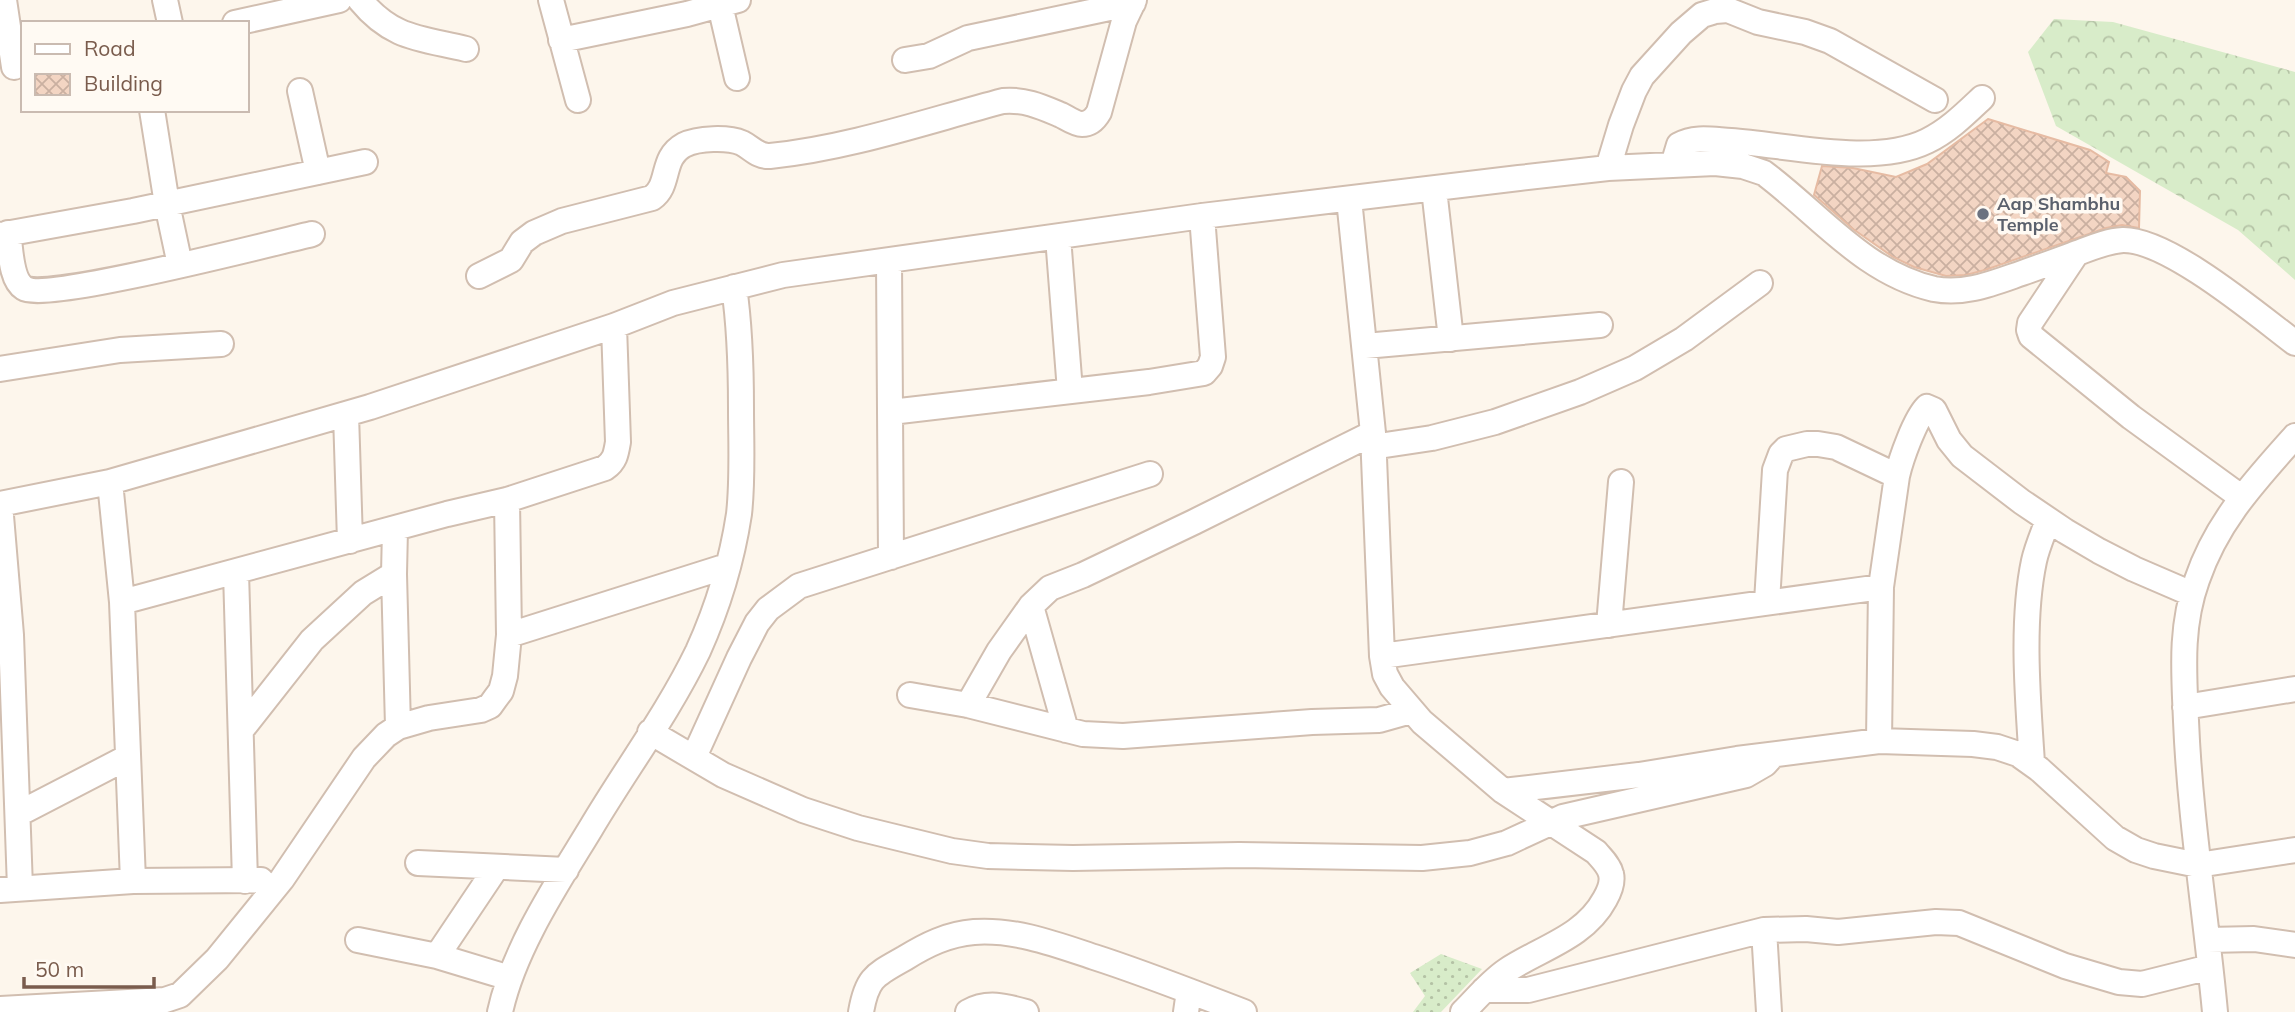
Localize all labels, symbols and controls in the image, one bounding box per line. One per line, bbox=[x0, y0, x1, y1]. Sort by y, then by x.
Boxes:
legend bbox=[21, 21, 248, 112]
text: Road bbox=[84, 35, 135, 61]
text: Building bbox=[84, 70, 163, 96]
place label: Aap Shambhu Temple bbox=[1997, 192, 2120, 236]
marker: Aap Shambhu Temple bbox=[1975, 206, 1991, 222]
scale bar bbox=[24, 946, 154, 990]
text: 50 m bbox=[35, 956, 84, 982]

